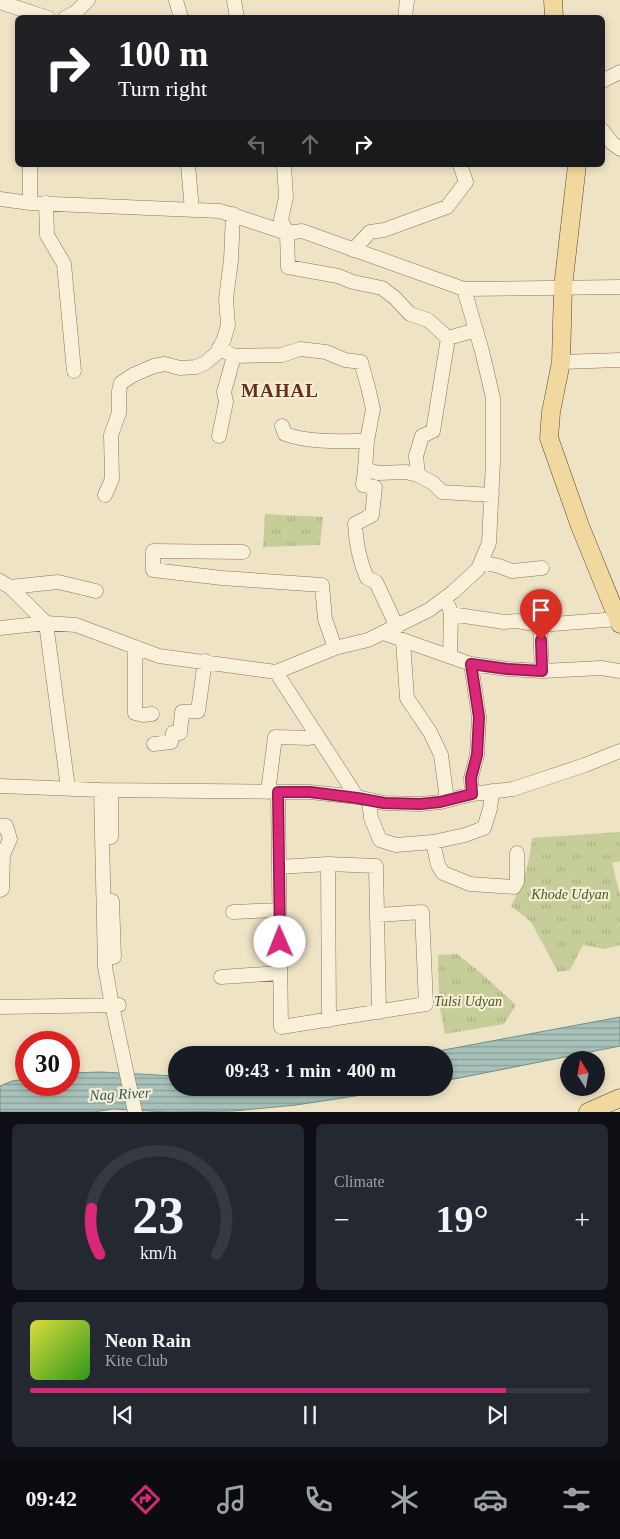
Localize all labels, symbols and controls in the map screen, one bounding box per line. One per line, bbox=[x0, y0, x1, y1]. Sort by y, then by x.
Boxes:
icon: right bbox=[35, 35, 100, 100]
text: 100 m bbox=[118, 35, 208, 74]
text: Turn right bbox=[118, 76, 207, 101]
icon: left bbox=[243, 130, 271, 158]
icon: ahead bbox=[296, 130, 324, 158]
icon: right bbox=[349, 130, 377, 158]
district label: MAHAL bbox=[241, 380, 319, 401]
pin bbox=[520, 589, 562, 640]
icon: arrive bbox=[527, 596, 555, 624]
park label: Khode Udyan bbox=[530, 887, 609, 902]
position arrow bbox=[253, 915, 305, 967]
park label: Tulsi Udyan bbox=[434, 994, 502, 1009]
speed limit sign: 30 bbox=[15, 1031, 80, 1096]
north arrow bbox=[560, 1051, 605, 1096]
map controls bbox=[560, 1051, 605, 1096]
text: 09:43 · 1 min · 400 m bbox=[225, 1060, 396, 1081]
water label: Nag River bbox=[88, 1084, 151, 1104]
text: Climate bbox=[334, 1173, 385, 1190]
text: 23 bbox=[132, 1187, 184, 1244]
text: 19° bbox=[435, 1198, 489, 1240]
text: − bbox=[334, 1204, 350, 1235]
text: + bbox=[574, 1204, 590, 1235]
text: km/h bbox=[140, 1243, 176, 1263]
text: Neon Rain bbox=[105, 1330, 191, 1351]
text: Kite Club bbox=[105, 1352, 168, 1369]
icon: previous bbox=[109, 1401, 137, 1429]
icon: pause bbox=[296, 1401, 324, 1429]
icon: next bbox=[483, 1401, 511, 1429]
icon: directions bbox=[128, 1482, 163, 1517]
icon: music bbox=[214, 1482, 249, 1517]
icon: phone bbox=[301, 1482, 336, 1517]
icon: climate bbox=[387, 1482, 422, 1517]
icon: car bbox=[473, 1482, 508, 1517]
icon: filters bbox=[559, 1482, 594, 1517]
text: 09:42 bbox=[26, 1486, 77, 1511]

